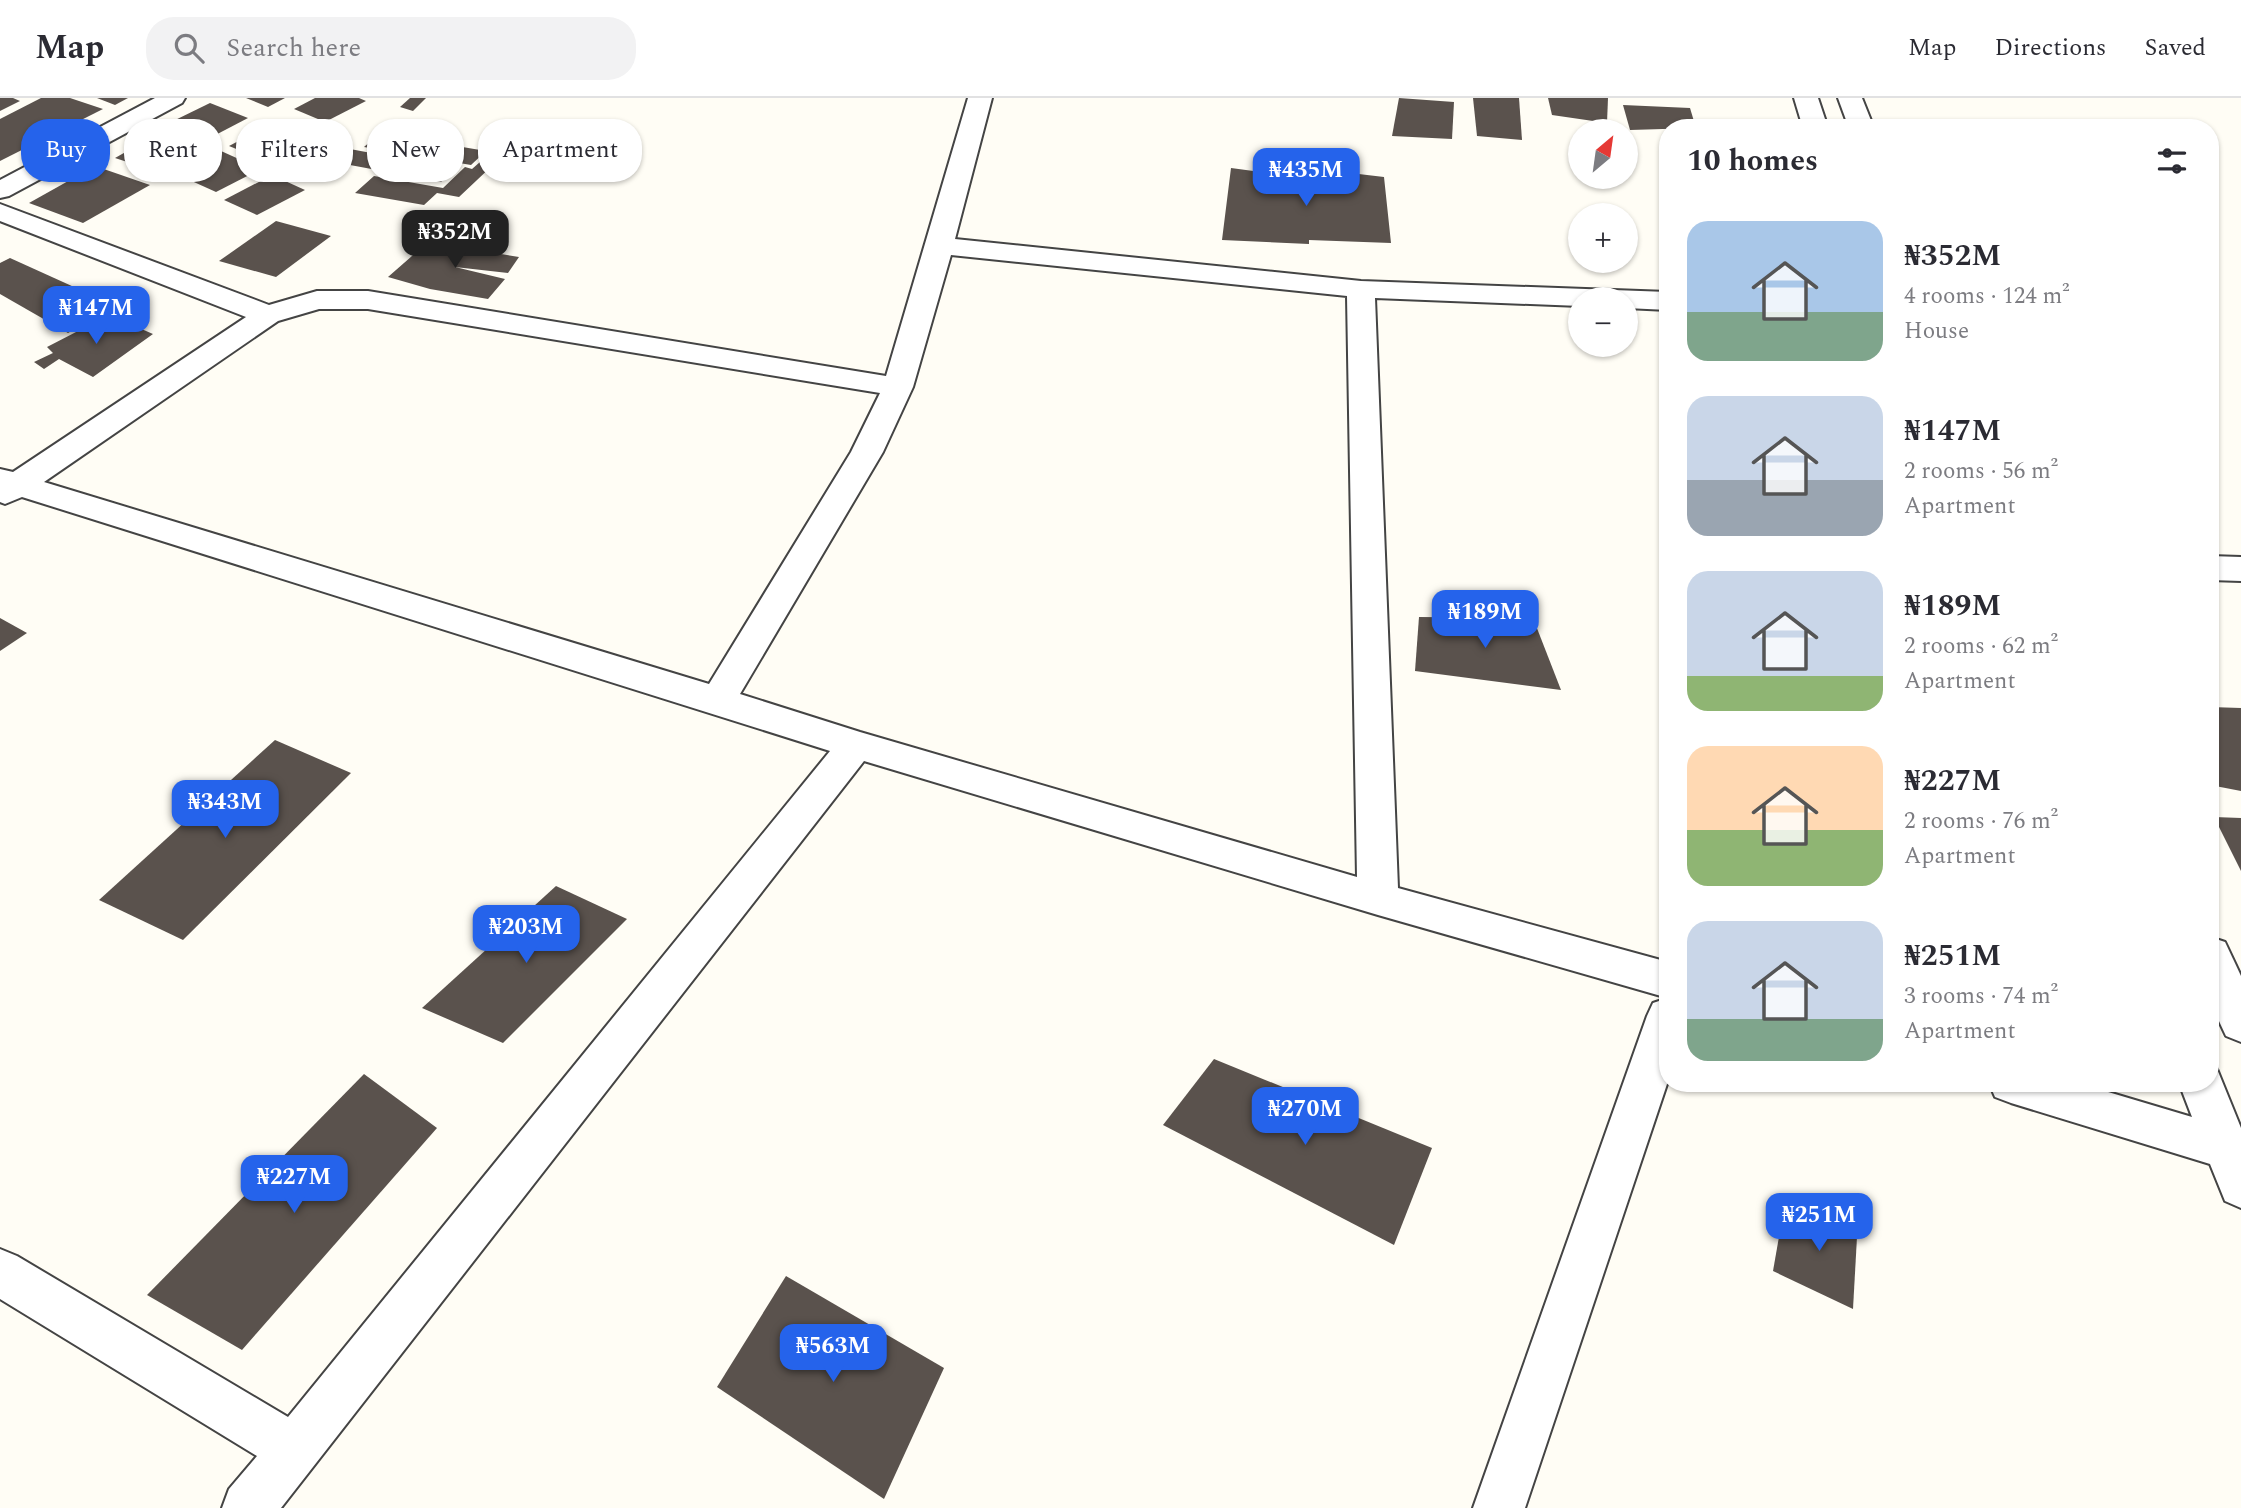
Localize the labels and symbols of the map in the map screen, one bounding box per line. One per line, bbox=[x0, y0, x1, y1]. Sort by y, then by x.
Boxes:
north arrow bbox=[1568, 119, 1638, 189]
pin: ₦435M bbox=[1257, 148, 1355, 208]
pin: ₦352M bbox=[406, 211, 504, 270]
pin: ₦147M bbox=[47, 286, 145, 346]
pin: ₦189M bbox=[1436, 590, 1534, 650]
pin: ₦343M bbox=[176, 780, 274, 840]
pin: ₦203M bbox=[477, 906, 575, 965]
pin: ₦270M bbox=[1256, 1088, 1354, 1147]
pin: ₦227M bbox=[245, 1156, 343, 1215]
pin: ₦251M bbox=[1770, 1194, 1868, 1253]
pin: ₦563M bbox=[784, 1324, 882, 1384]

